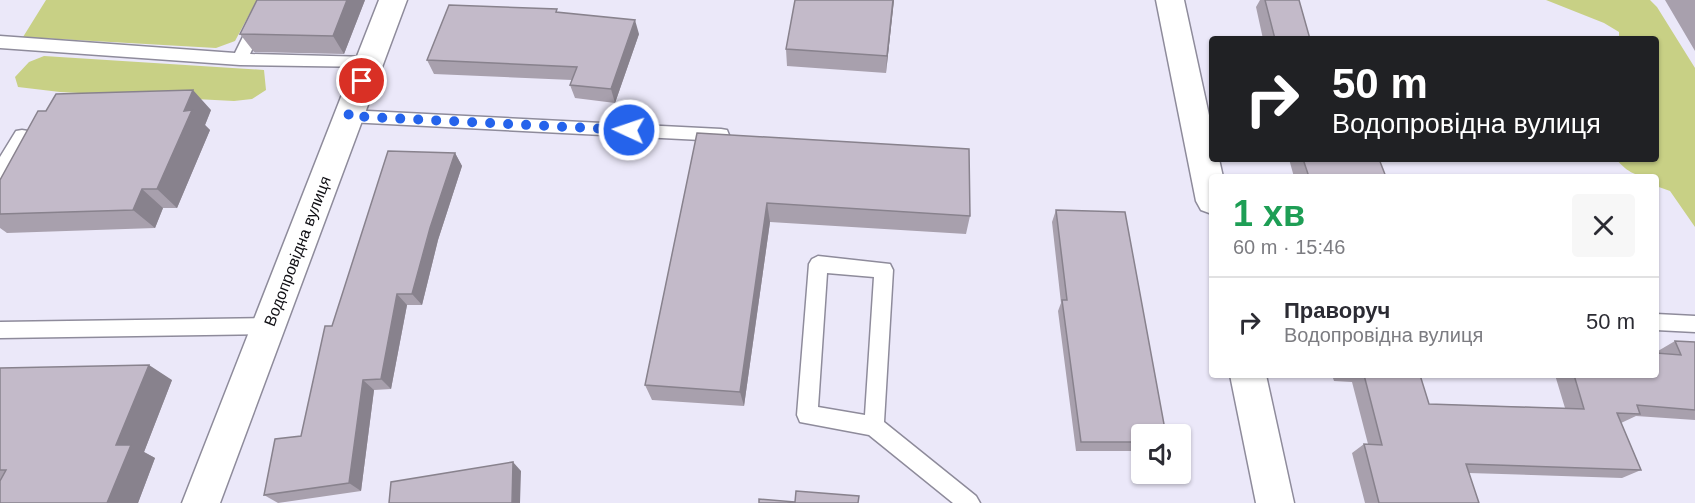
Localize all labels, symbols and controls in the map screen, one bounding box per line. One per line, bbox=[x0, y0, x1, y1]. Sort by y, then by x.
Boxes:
pin bbox=[336, 55, 387, 106]
icon: right bbox=[1233, 60, 1311, 138]
text: 50 m bbox=[1332, 60, 1428, 107]
icon: arrive bbox=[345, 64, 378, 97]
position arrow bbox=[597, 98, 661, 162]
text: Водопровідна вулиця bbox=[1332, 109, 1601, 139]
street label: Водопровідна вулиця bbox=[261, 174, 334, 329]
text: 1 хв bbox=[1233, 193, 1305, 234]
button: close bbox=[1572, 194, 1635, 257]
text: 60 m · 15:46 bbox=[1233, 236, 1345, 258]
text: Праворуч bbox=[1284, 298, 1390, 323]
icon: right bbox=[1233, 306, 1266, 339]
text: 50 m bbox=[1586, 309, 1635, 334]
text: Водопровідна вулиця bbox=[1284, 324, 1483, 346]
map controls bbox=[1131, 424, 1191, 484]
button: sound bbox=[1131, 424, 1191, 484]

